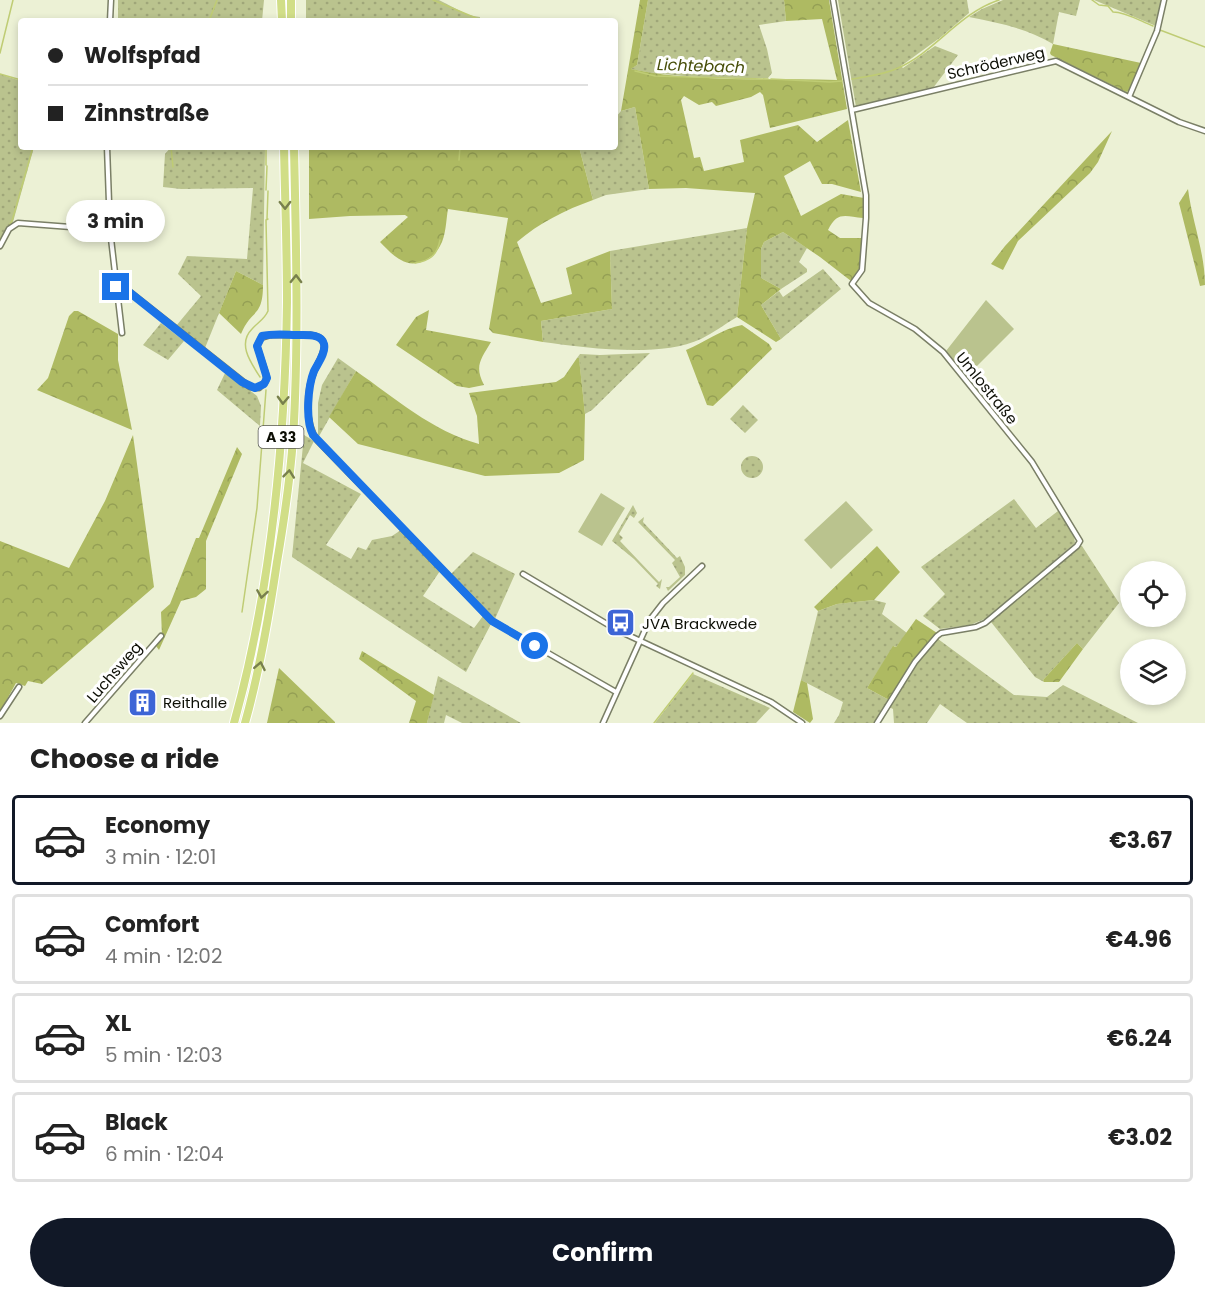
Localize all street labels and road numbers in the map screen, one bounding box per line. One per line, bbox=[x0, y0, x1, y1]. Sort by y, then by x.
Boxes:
street label: Schröderweg bbox=[945, 42, 1047, 84]
street label: Umlostraße bbox=[951, 347, 1023, 429]
road number: A 33 bbox=[258, 426, 304, 448]
street label: Luchsweg bbox=[82, 637, 146, 707]

